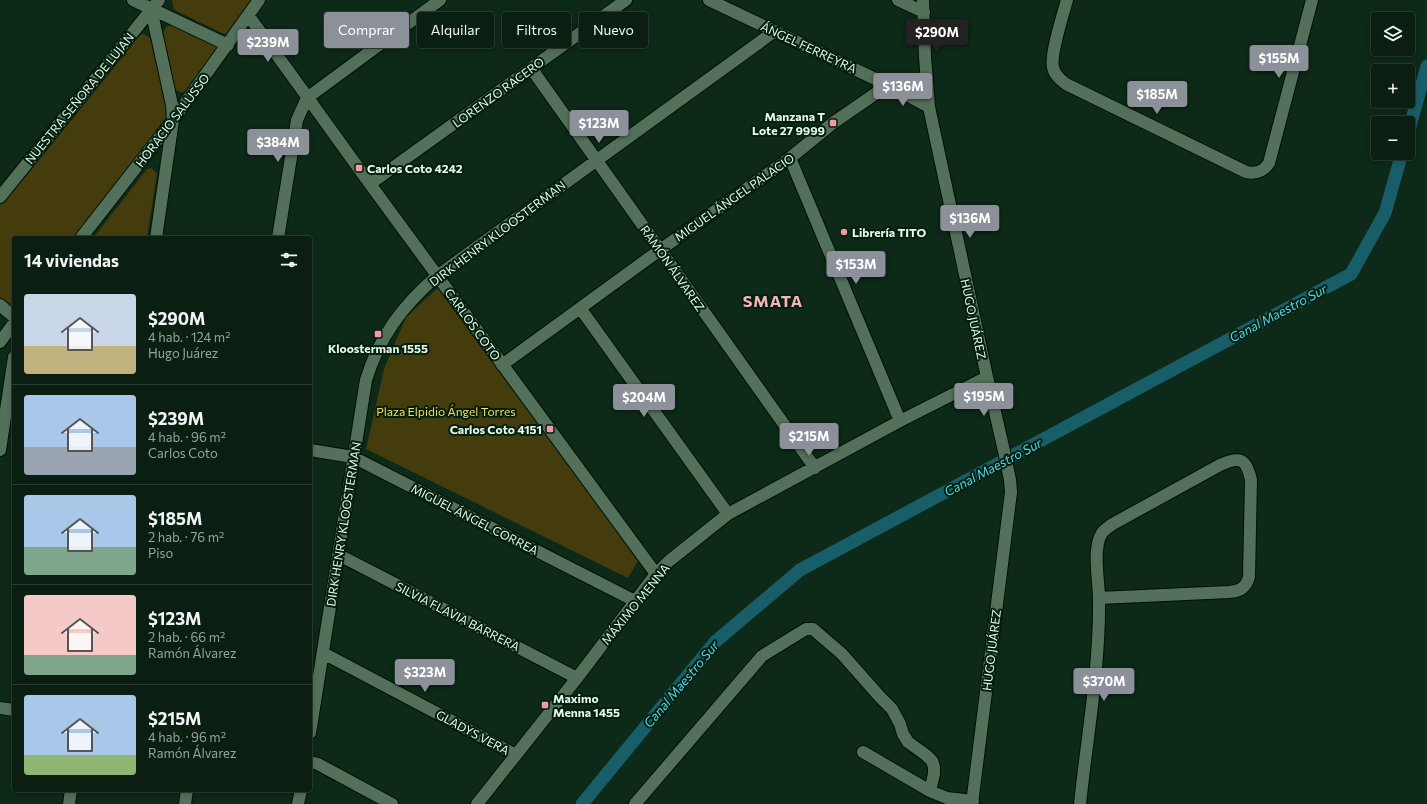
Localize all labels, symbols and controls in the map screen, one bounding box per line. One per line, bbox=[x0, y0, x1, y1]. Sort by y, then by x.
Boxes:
chip: Comprar bbox=[324, 12, 409, 48]
chip: Alquilar bbox=[417, 12, 494, 48]
chip: Filtros bbox=[502, 12, 571, 48]
chip: Nuevo bbox=[579, 12, 648, 48]
map controls bbox=[1371, 12, 1415, 160]
button: layers bbox=[1371, 12, 1415, 56]
street label: ÁNGEL FERREYRA bbox=[759, 19, 859, 75]
pin: $290M bbox=[909, 19, 965, 53]
text: $290M bbox=[915, 24, 959, 40]
pin: $239M bbox=[240, 29, 296, 63]
street label: NUESTRA SEÑORA DE LUJAN bbox=[22, 30, 137, 167]
text: $239M bbox=[247, 34, 290, 50]
pin: $155M bbox=[1251, 45, 1307, 79]
text: $155M bbox=[1258, 50, 1300, 66]
street label: LORENZO RACERO bbox=[450, 54, 547, 130]
button: + bbox=[1371, 64, 1415, 108]
street label: HORACIO SALUSSO bbox=[132, 70, 212, 169]
pin: $136M bbox=[875, 73, 931, 107]
text: $136M bbox=[882, 78, 924, 94]
pin: $185M bbox=[1129, 81, 1185, 115]
text: $185M bbox=[1136, 86, 1178, 102]
place label: Manzana T Lote 27 9999 bbox=[752, 109, 825, 137]
pin: $123M bbox=[571, 110, 627, 144]
text: $123M bbox=[579, 115, 619, 131]
button: − bbox=[1371, 116, 1415, 160]
marker: Manzana T Lote 27 9999 bbox=[828, 118, 838, 128]
pin: $384M bbox=[250, 129, 306, 163]
text: $384M bbox=[256, 134, 300, 150]
street label: MIGUEL ÁNGEL PALACIO bbox=[672, 150, 797, 244]
place label: Carlos Coto 4242 bbox=[367, 161, 463, 175]
marker: Carlos Coto 4242 bbox=[354, 163, 364, 173]
street label: DIRK HENRY KLOOSTERMAN bbox=[426, 177, 568, 289]
pin: $136M bbox=[942, 205, 998, 239]
text: $136M bbox=[949, 210, 991, 226]
street label: RAMÓN ÁLVAREZ bbox=[638, 222, 708, 314]
place label: Librería TITO bbox=[852, 225, 926, 239]
marker: Librería TITO bbox=[839, 227, 849, 237]
icon: filters bbox=[278, 249, 300, 271]
text: 14 viviendas bbox=[24, 250, 119, 271]
pin: $153M bbox=[828, 251, 884, 285]
text: $153M bbox=[835, 256, 877, 272]
street label: HUGO JUÁREZ bbox=[958, 277, 989, 361]
water label: Canal Maestro Sur bbox=[1226, 280, 1330, 345]
street label: CARLOS COTO bbox=[442, 285, 504, 363]
district label: SMATA bbox=[743, 291, 803, 310]
text: $290M bbox=[148, 308, 206, 329]
icon: home bbox=[56, 310, 104, 358]
text: 4 hab. · 124 m² bbox=[148, 329, 230, 345]
marker: Kloosterman 1555 bbox=[373, 329, 383, 339]
place label: Kloosterman 1555 bbox=[328, 341, 428, 355]
text: Hugo Juárez bbox=[148, 345, 218, 361]
pin: $195M bbox=[956, 383, 1012, 417]
pin: $204M bbox=[616, 384, 672, 418]
text: $195M bbox=[963, 388, 1005, 404]
text: $204M bbox=[622, 389, 666, 405]
park label: Plaza Elpidio Ángel Torres bbox=[376, 404, 516, 418]
text: $239M bbox=[148, 408, 204, 429]
icon: home bbox=[56, 411, 104, 459]
place label: Carlos Coto 4151 bbox=[450, 422, 542, 436]
pin: $215M bbox=[781, 423, 837, 457]
marker: Carlos Coto 4151 bbox=[545, 424, 555, 434]
text: $215M bbox=[789, 428, 829, 444]
text: 4 hab. · 96 m² bbox=[148, 429, 226, 445]
water label: Canal Maestro Sur bbox=[941, 434, 1045, 499]
street label: DIRK HENRY KLOOSTERMAN bbox=[323, 441, 363, 607]
text: Carlos Coto bbox=[148, 445, 218, 461]
street label: MIGUEL ÁNGEL CORREA bbox=[409, 481, 541, 557]
text: $185M bbox=[148, 508, 202, 529]
icon: home bbox=[56, 511, 104, 559]
text: 2 hab. · 76 m² bbox=[148, 529, 224, 545]
text: Piso bbox=[148, 545, 173, 561]
street label: MÁXIMO MENNA bbox=[598, 561, 672, 647]
street label: SILVIA FLAVIA BARRERA bbox=[394, 579, 522, 653]
text: $123M bbox=[148, 608, 201, 629]
street label: HUGO JUÁREZ bbox=[979, 608, 1004, 692]
icon: home bbox=[56, 611, 104, 659]
text: 2 hab. · 66 m² bbox=[148, 629, 225, 645]
water label: Canal Maestro Sur bbox=[640, 637, 722, 731]
text: Ramón Álvarez bbox=[148, 645, 236, 661]
pin: $323M bbox=[397, 659, 453, 693]
text: $323M bbox=[404, 664, 446, 680]
pin: $370M bbox=[1076, 668, 1132, 702]
text: $370M bbox=[1082, 673, 1126, 689]
place label: Maximo Menna 1455 bbox=[553, 691, 620, 719]
marker: Maximo Menna 1455 bbox=[540, 700, 550, 710]
street label: GLADYS VERA bbox=[434, 707, 512, 757]
text: $215M bbox=[148, 708, 201, 729]
icon: home bbox=[56, 711, 104, 759]
text: 4 hab. · 96 m² bbox=[148, 729, 226, 745]
text: Ramón Álvarez bbox=[148, 745, 236, 761]

